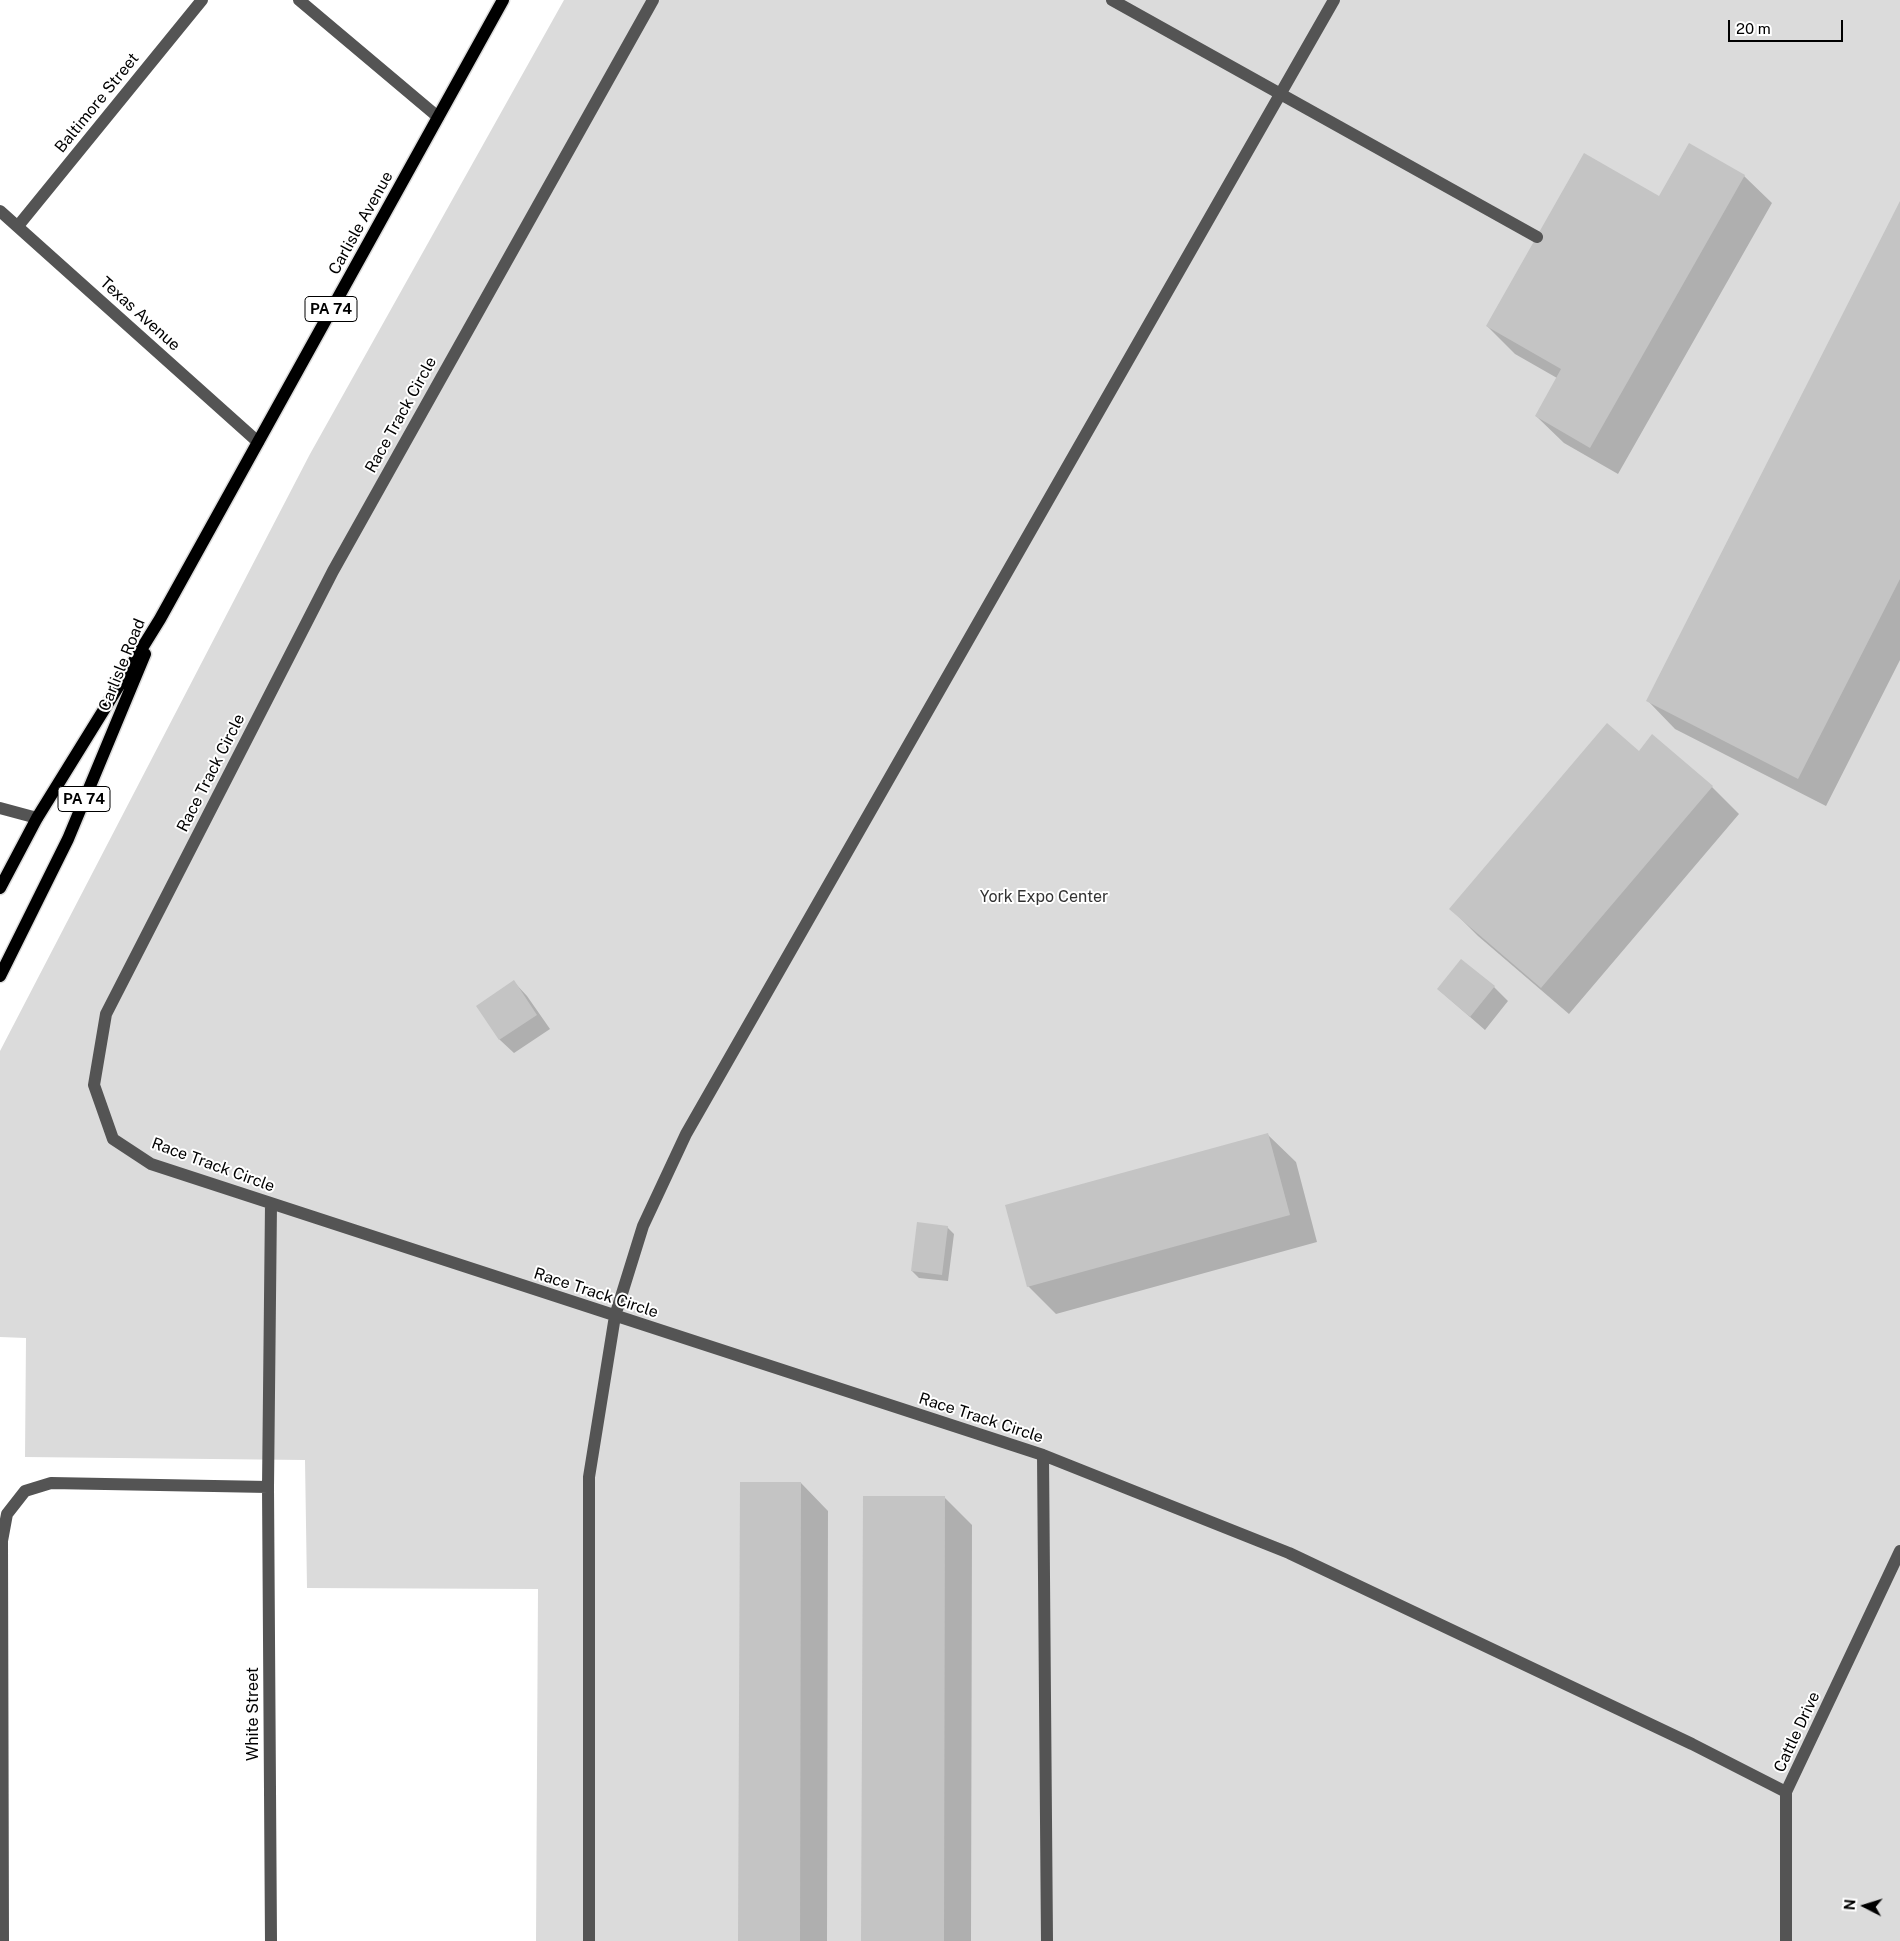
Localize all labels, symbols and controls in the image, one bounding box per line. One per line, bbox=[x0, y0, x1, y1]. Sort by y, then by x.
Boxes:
scale bar bbox=[1730, 10, 1845, 42]
text: 20 m bbox=[1736, 20, 1771, 37]
street label: Baltimore Street bbox=[51, 49, 143, 157]
street label: Carlisle Avenue bbox=[325, 168, 397, 278]
street label: Texas Avenue bbox=[96, 273, 184, 355]
road number: PA 74 bbox=[305, 296, 357, 322]
street label: Race Track Circle bbox=[361, 354, 441, 476]
street label: Carlisle Road bbox=[95, 616, 149, 714]
street label: Race Track Circle bbox=[173, 711, 249, 835]
road number: PA 74 bbox=[58, 786, 110, 812]
park label: York Expo Center bbox=[980, 887, 1108, 907]
street label: Race Track Circle bbox=[149, 1134, 277, 1196]
street label: Race Track Circle bbox=[531, 1264, 661, 1322]
street label: Race Track Circle bbox=[916, 1389, 1046, 1447]
street label: White Street bbox=[243, 1667, 263, 1761]
street label: Cattle Drive bbox=[1770, 1689, 1824, 1775]
north arrow bbox=[1840, 1881, 1890, 1931]
text: N bbox=[1842, 1899, 1859, 1911]

